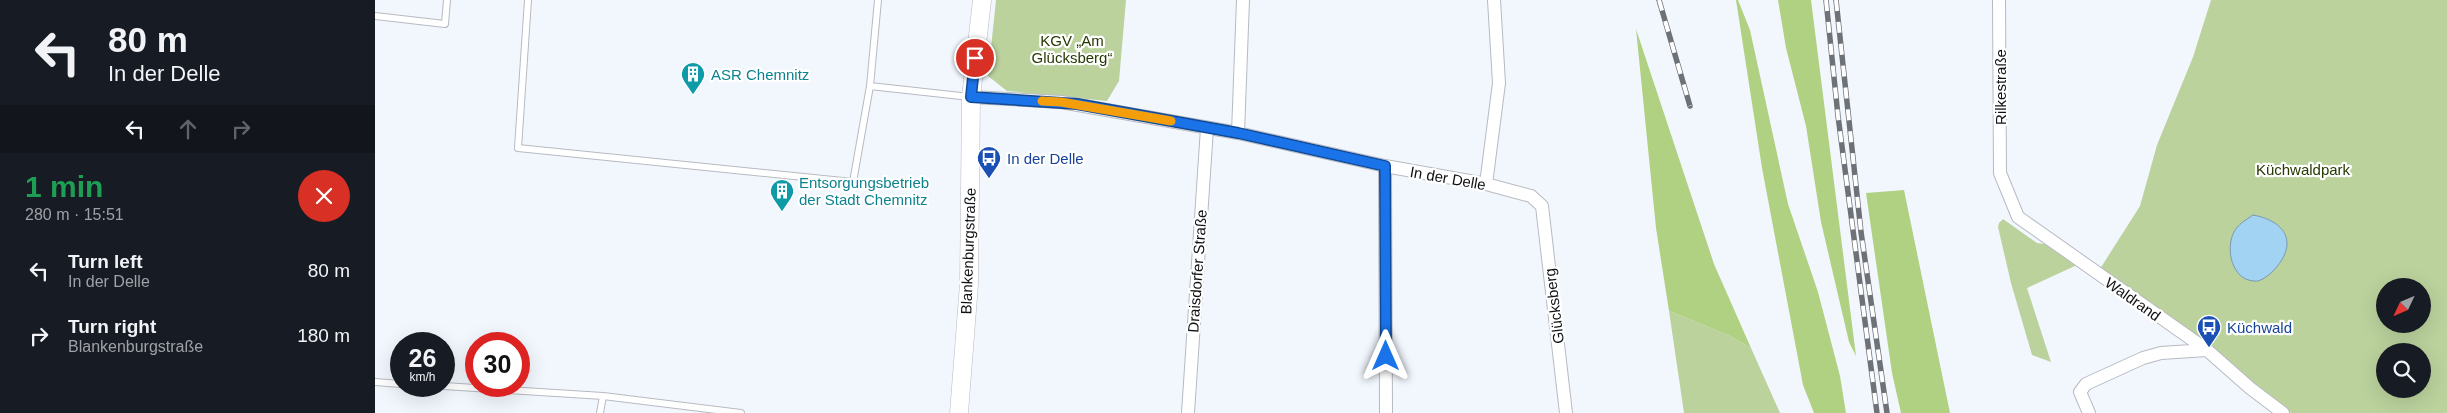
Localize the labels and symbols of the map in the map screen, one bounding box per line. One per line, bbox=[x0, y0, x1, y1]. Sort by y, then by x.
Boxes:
park label: KGV „Am Glücksberg“ bbox=[1032, 32, 1112, 66]
pin bbox=[954, 37, 996, 79]
street label: Rilkestraße bbox=[1992, 49, 2009, 125]
building icon: ASR Chemnitz bbox=[680, 61, 706, 95]
place label: ASR Chemnitz bbox=[711, 66, 809, 83]
bus stop icon: In der Delle bbox=[976, 145, 1002, 179]
place label: In der Delle bbox=[1007, 150, 1084, 167]
park label: Küchwaldpark bbox=[2256, 161, 2351, 178]
street label: In der Delle bbox=[1409, 163, 1487, 193]
place label: Entsorgungsbetrieb der Stadt Chemnitz bbox=[799, 174, 929, 208]
building icon: Entsorgungsbetrieb der Stadt Chemnitz bbox=[769, 178, 795, 212]
street label: Blankenburgstraße bbox=[957, 187, 979, 315]
street label: Draisdorfer Straße bbox=[1184, 209, 1210, 333]
street label: Glücksberg bbox=[1541, 267, 1567, 345]
street label: Waldrand bbox=[2102, 274, 2164, 324]
north arrow bbox=[2376, 278, 2431, 332]
bus stop icon: Küchwald bbox=[2196, 314, 2222, 348]
place label: Küchwald bbox=[2227, 319, 2292, 336]
position arrow bbox=[1359, 329, 1411, 381]
speed limit sign: 30 bbox=[465, 332, 530, 397]

